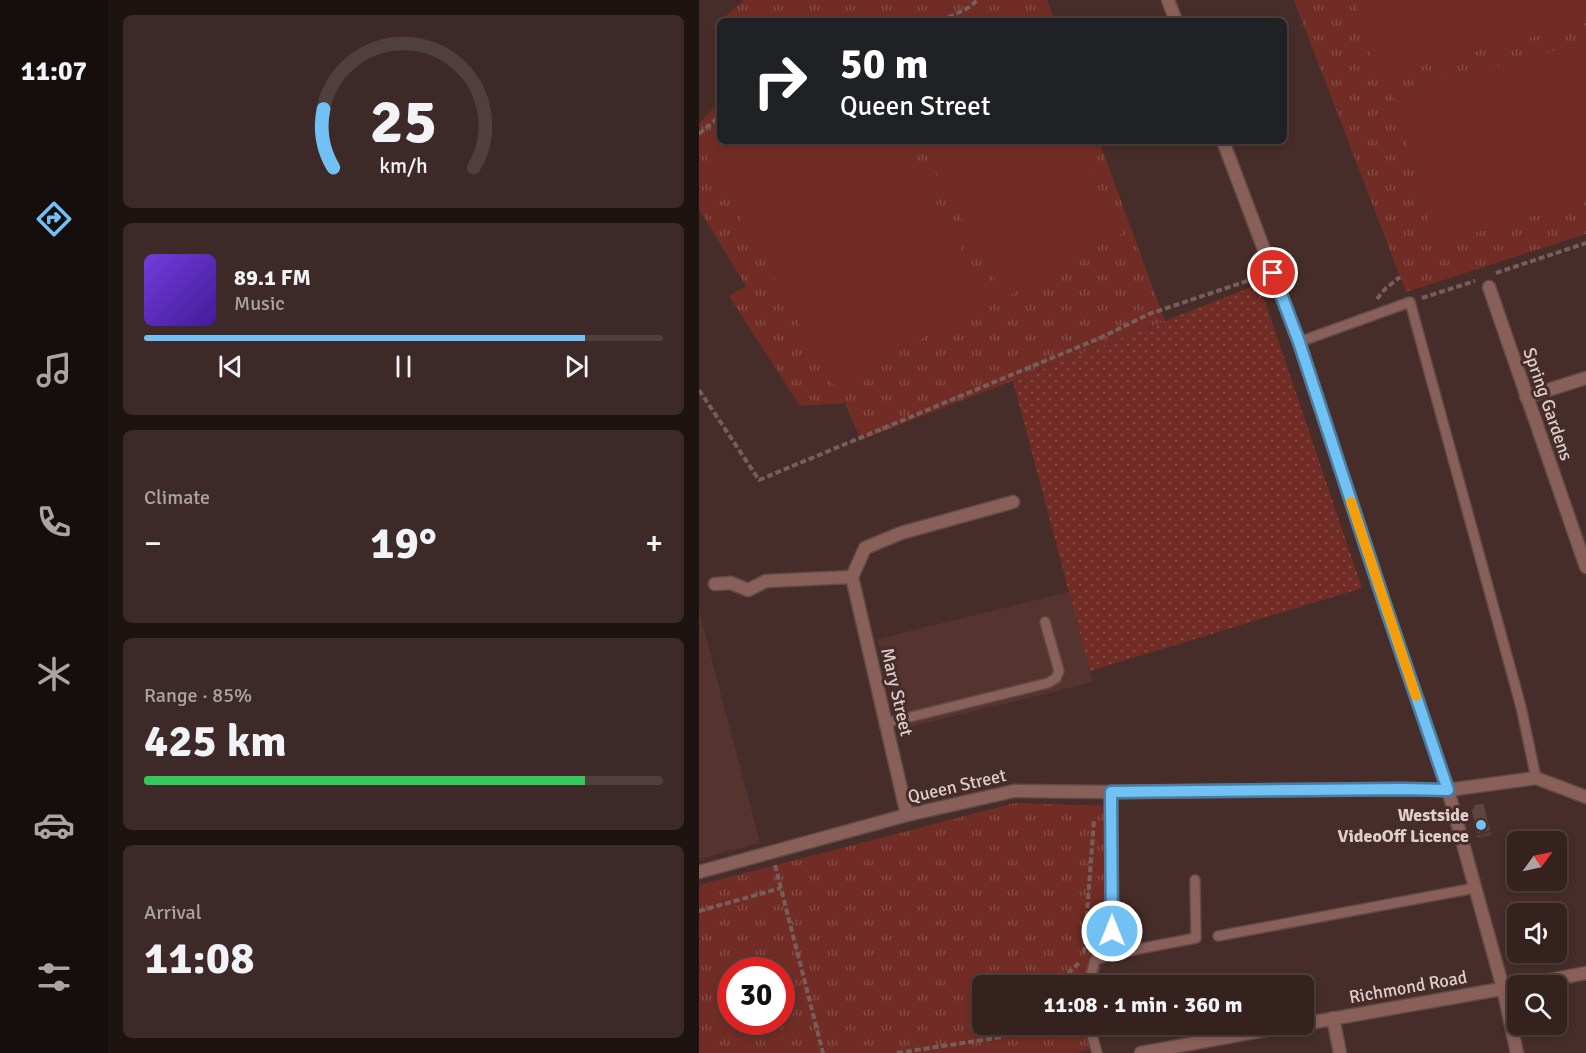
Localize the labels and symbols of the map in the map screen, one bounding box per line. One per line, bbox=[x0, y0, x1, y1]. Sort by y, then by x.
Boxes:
pin bbox=[1247, 247, 1298, 298]
street label: Spring Gardens bbox=[1518, 345, 1578, 463]
street label: Mary Street bbox=[876, 646, 918, 738]
street label: Queen Street bbox=[906, 764, 1008, 808]
place label: Westside VideoOff Licence bbox=[1338, 804, 1469, 847]
marker: Westside VideoOff Licence bbox=[1474, 818, 1488, 832]
north arrow bbox=[1507, 831, 1567, 891]
position arrow bbox=[1080, 899, 1144, 963]
speed limit sign: 30 bbox=[717, 957, 795, 1035]
street label: Richmond Road bbox=[1347, 966, 1469, 1008]

